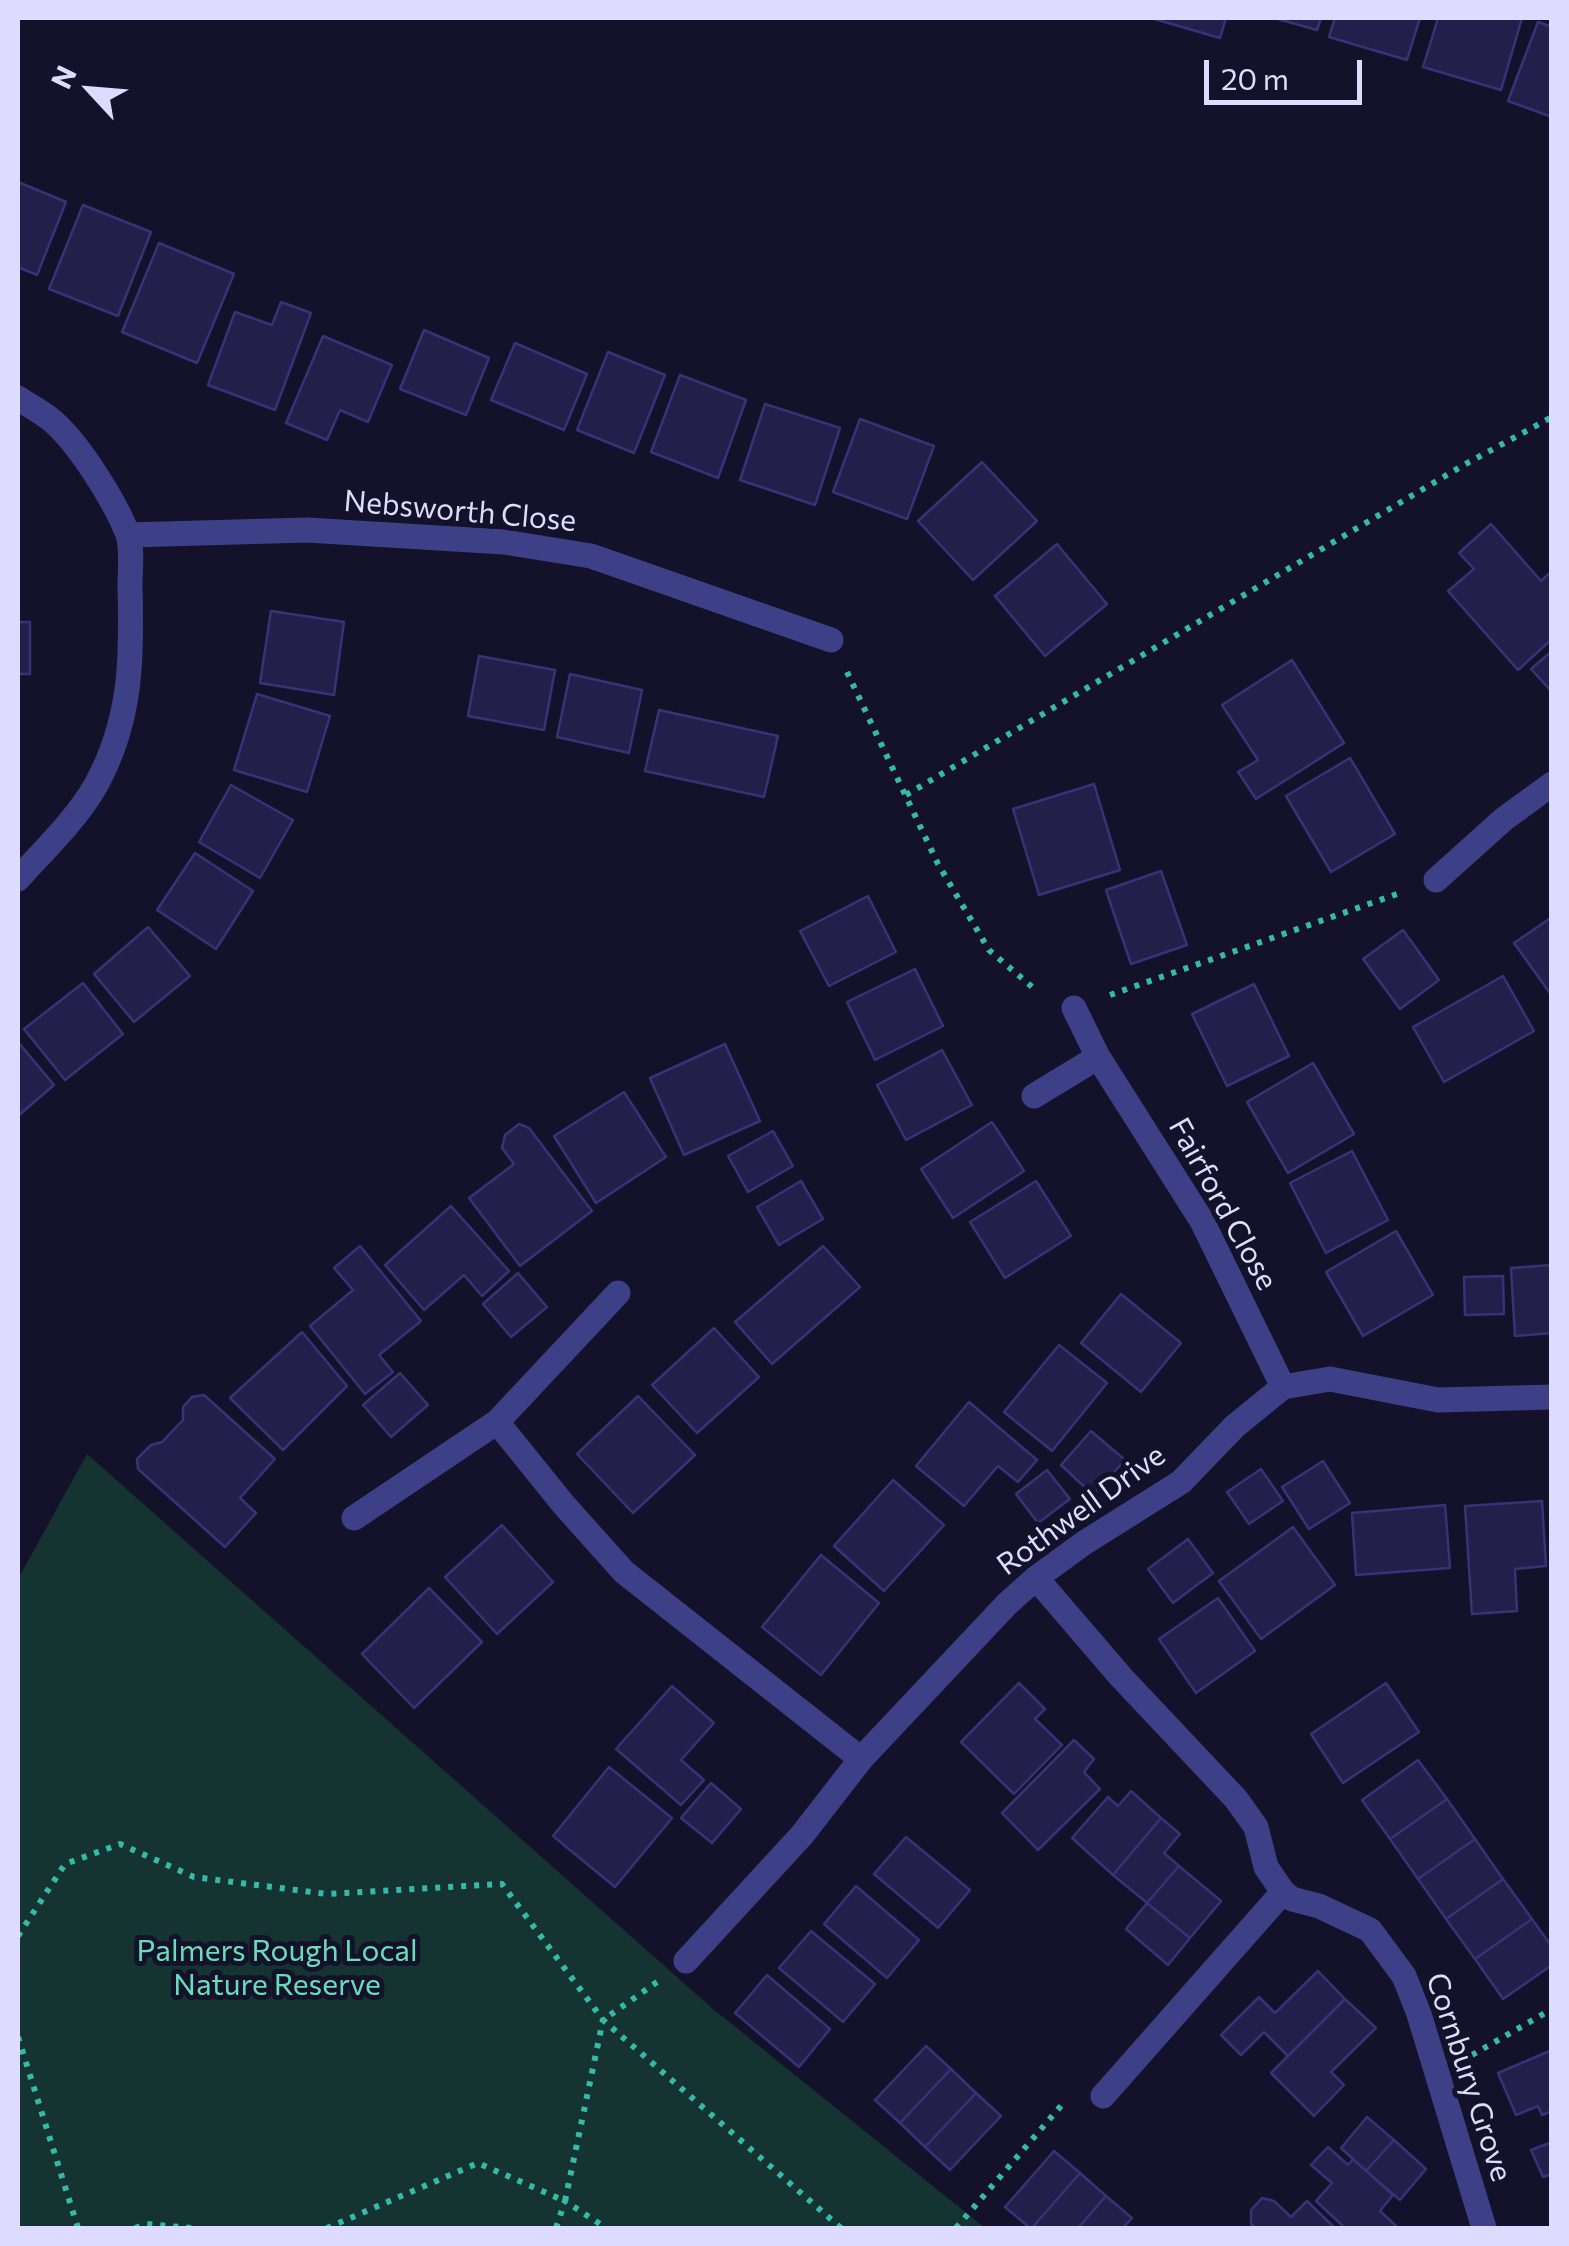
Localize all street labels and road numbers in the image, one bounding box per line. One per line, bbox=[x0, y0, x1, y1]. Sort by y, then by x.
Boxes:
street label: Nebsworth Close bbox=[342, 483, 578, 539]
street label: Fairford Close bbox=[1161, 1112, 1285, 1296]
street label: Rothwell Drive bbox=[990, 1437, 1172, 1583]
street label: Cornbury Grove bbox=[1418, 1968, 1520, 2186]

